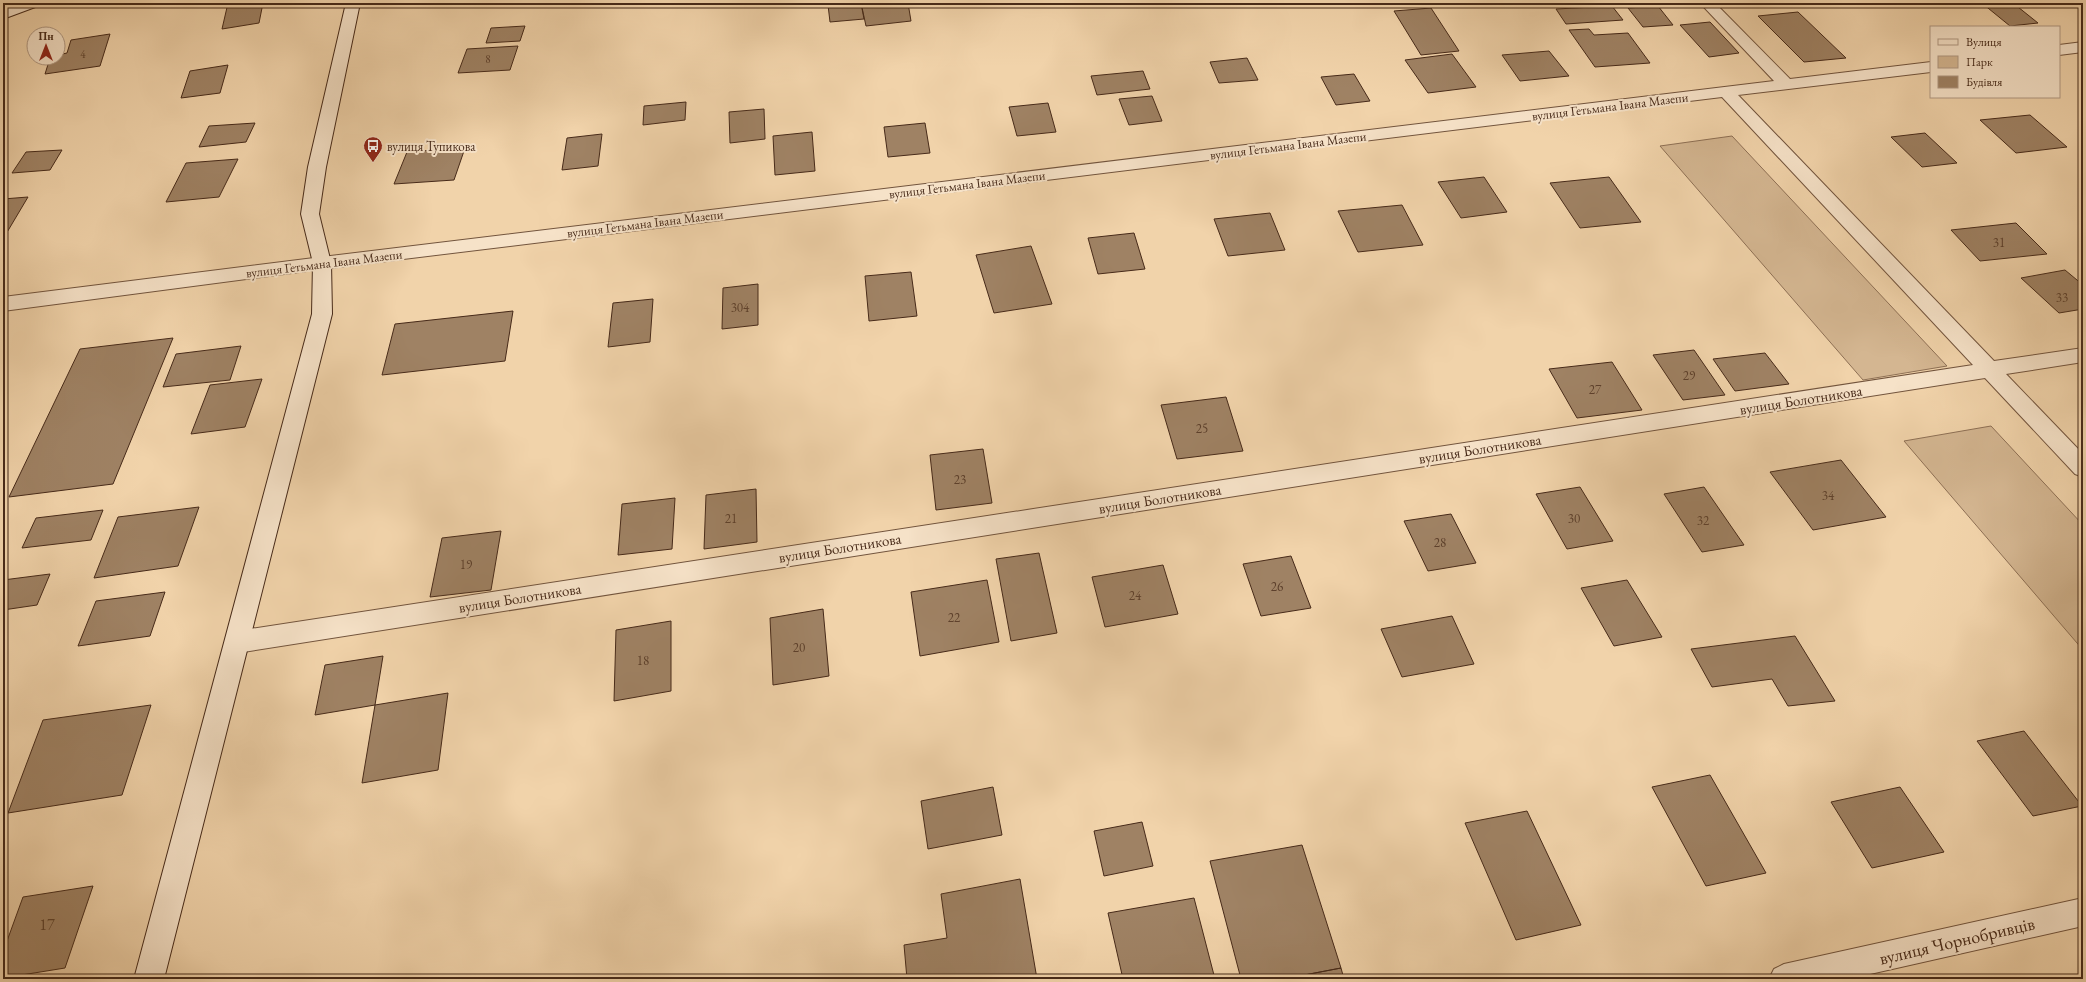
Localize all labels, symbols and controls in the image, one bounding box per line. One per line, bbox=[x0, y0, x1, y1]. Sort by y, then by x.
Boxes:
north arrow bbox=[26, 26, 66, 66]
legend bbox=[1930, 26, 2060, 98]
text: Пн bbox=[38, 29, 54, 43]
text: Вулиця bbox=[1966, 34, 2002, 50]
house number: 4 bbox=[80, 47, 86, 61]
house number: 8 bbox=[485, 52, 491, 66]
text: Парк bbox=[1966, 54, 1993, 70]
text: Будівля bbox=[1966, 74, 2003, 90]
street label: вулиця Гетьмана Івана Мазепи bbox=[1531, 88, 1689, 125]
street label: вулиця Гетьмана Івана Мазепи bbox=[1209, 127, 1367, 164]
bus stop icon: вулиця Тупикова bbox=[362, 135, 384, 163]
place label: вулиця Тупикова bbox=[387, 138, 476, 155]
street label: вулиця Гетьмана Івана Мазепи bbox=[888, 166, 1046, 203]
street label: вулиця Гетьмана Івана Мазепи bbox=[566, 205, 724, 242]
house number: 31 bbox=[1993, 234, 2005, 251]
street label: вулиця Гетьмана Івана Мазепи bbox=[245, 245, 403, 282]
house number: 33 bbox=[2056, 289, 2068, 306]
house number: 304 bbox=[731, 299, 750, 316]
house number: 29 bbox=[1683, 367, 1696, 384]
street label: вулиця Болотникова bbox=[1738, 380, 1864, 419]
house number: 27 bbox=[1589, 381, 1602, 398]
house number: 25 bbox=[1196, 420, 1208, 437]
street label: вулиця Болотникова bbox=[1417, 429, 1543, 468]
house number: 23 bbox=[954, 471, 966, 488]
street label: вулиця Болотникова bbox=[1097, 479, 1223, 518]
house number: 34 bbox=[1822, 487, 1835, 504]
house number: 21 bbox=[725, 510, 737, 527]
house number: 30 bbox=[1568, 510, 1580, 527]
house number: 32 bbox=[1697, 512, 1710, 529]
street label: вулиця Болотникова bbox=[777, 528, 903, 567]
house number: 28 bbox=[1434, 534, 1446, 551]
house number: 19 bbox=[460, 556, 473, 573]
street label: вулиця Болотникова bbox=[457, 578, 583, 617]
house number: 26 bbox=[1271, 578, 1283, 595]
house number: 24 bbox=[1129, 587, 1142, 604]
house number: 22 bbox=[948, 609, 961, 626]
house number: 20 bbox=[793, 639, 805, 656]
house number: 18 bbox=[637, 652, 649, 669]
street label: вулиця Чорнобривців bbox=[1877, 911, 2037, 970]
house number: 17 bbox=[39, 914, 55, 935]

